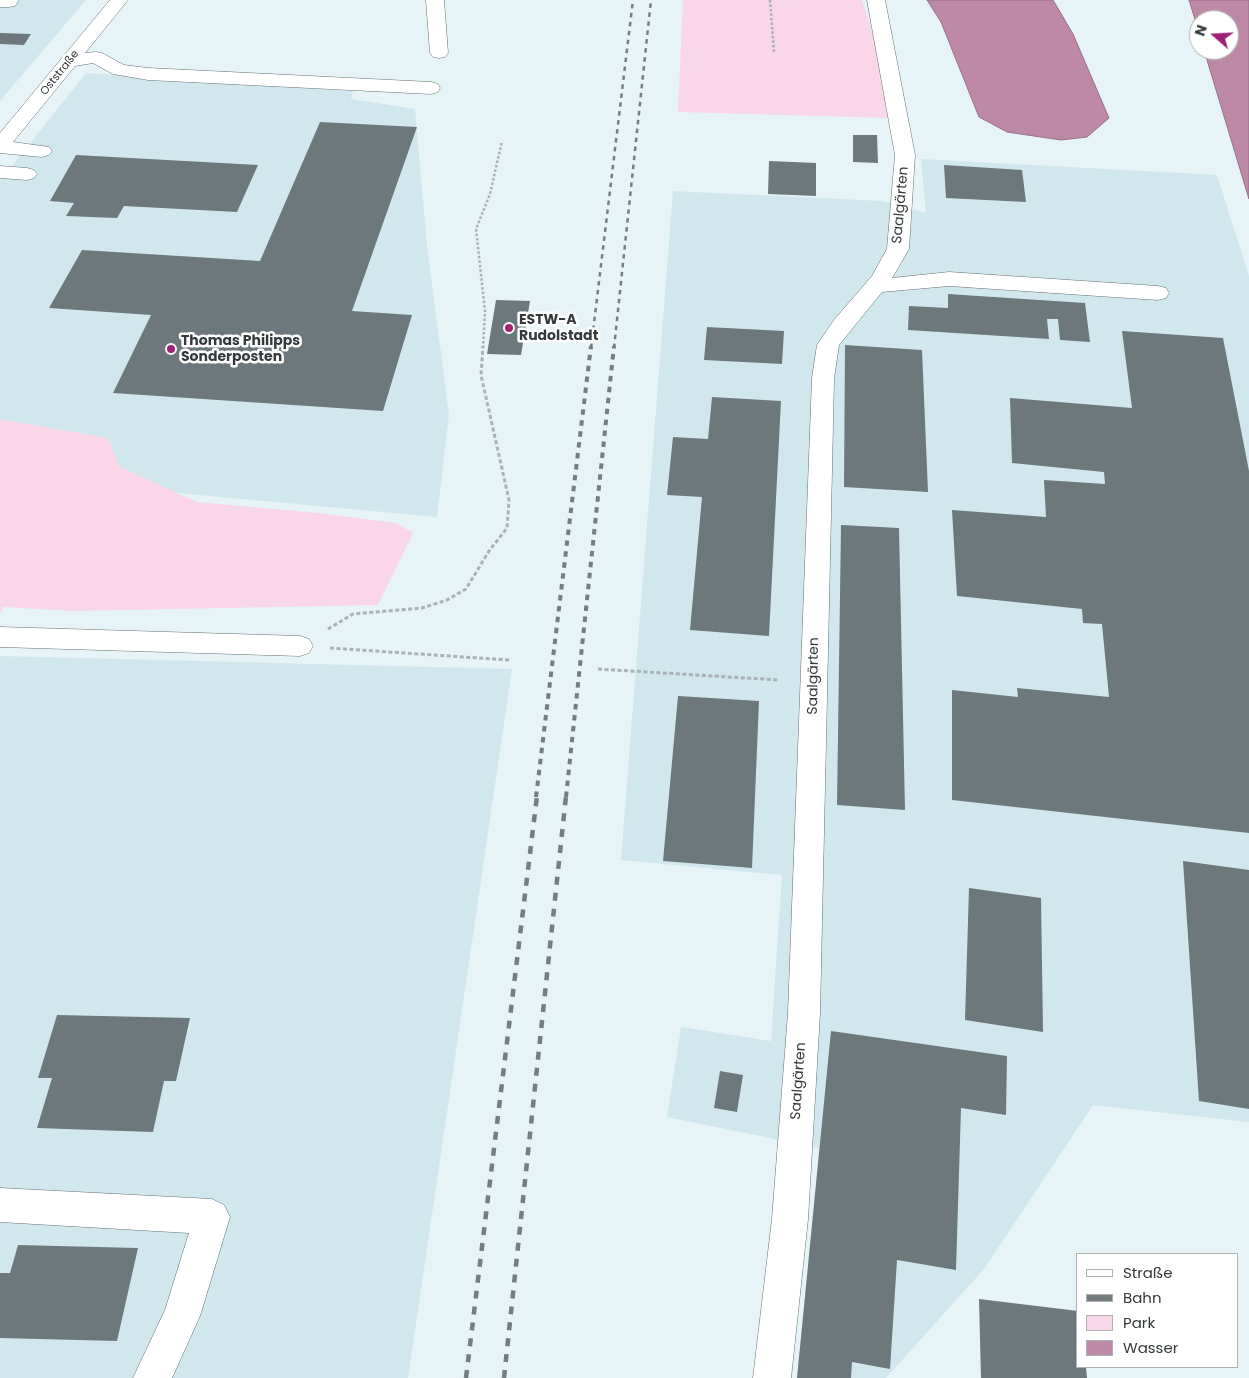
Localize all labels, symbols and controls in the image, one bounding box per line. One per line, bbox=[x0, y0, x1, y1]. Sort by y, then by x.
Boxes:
north arrow bbox=[1189, 10, 1239, 60]
text: N bbox=[1190, 22, 1212, 39]
street label: Oststraße bbox=[38, 48, 82, 98]
street label: Saalgärten bbox=[889, 166, 913, 244]
place label: ESTW-A Rudolstadt bbox=[519, 312, 598, 344]
marker: ESTW-A Rudolstadt bbox=[503, 322, 515, 334]
place label: Thomas Philipps Sonderposten bbox=[181, 333, 300, 366]
marker: Thomas Philipps Sonderposten bbox=[165, 343, 177, 355]
street label: Saalgärten bbox=[805, 637, 823, 715]
street label: Saalgärten bbox=[788, 1042, 810, 1120]
legend bbox=[1076, 1253, 1239, 1368]
text: Straße bbox=[1123, 1262, 1173, 1283]
text: Bahn bbox=[1123, 1287, 1162, 1308]
text: Park bbox=[1123, 1312, 1155, 1333]
text: Wasser bbox=[1123, 1337, 1178, 1358]

